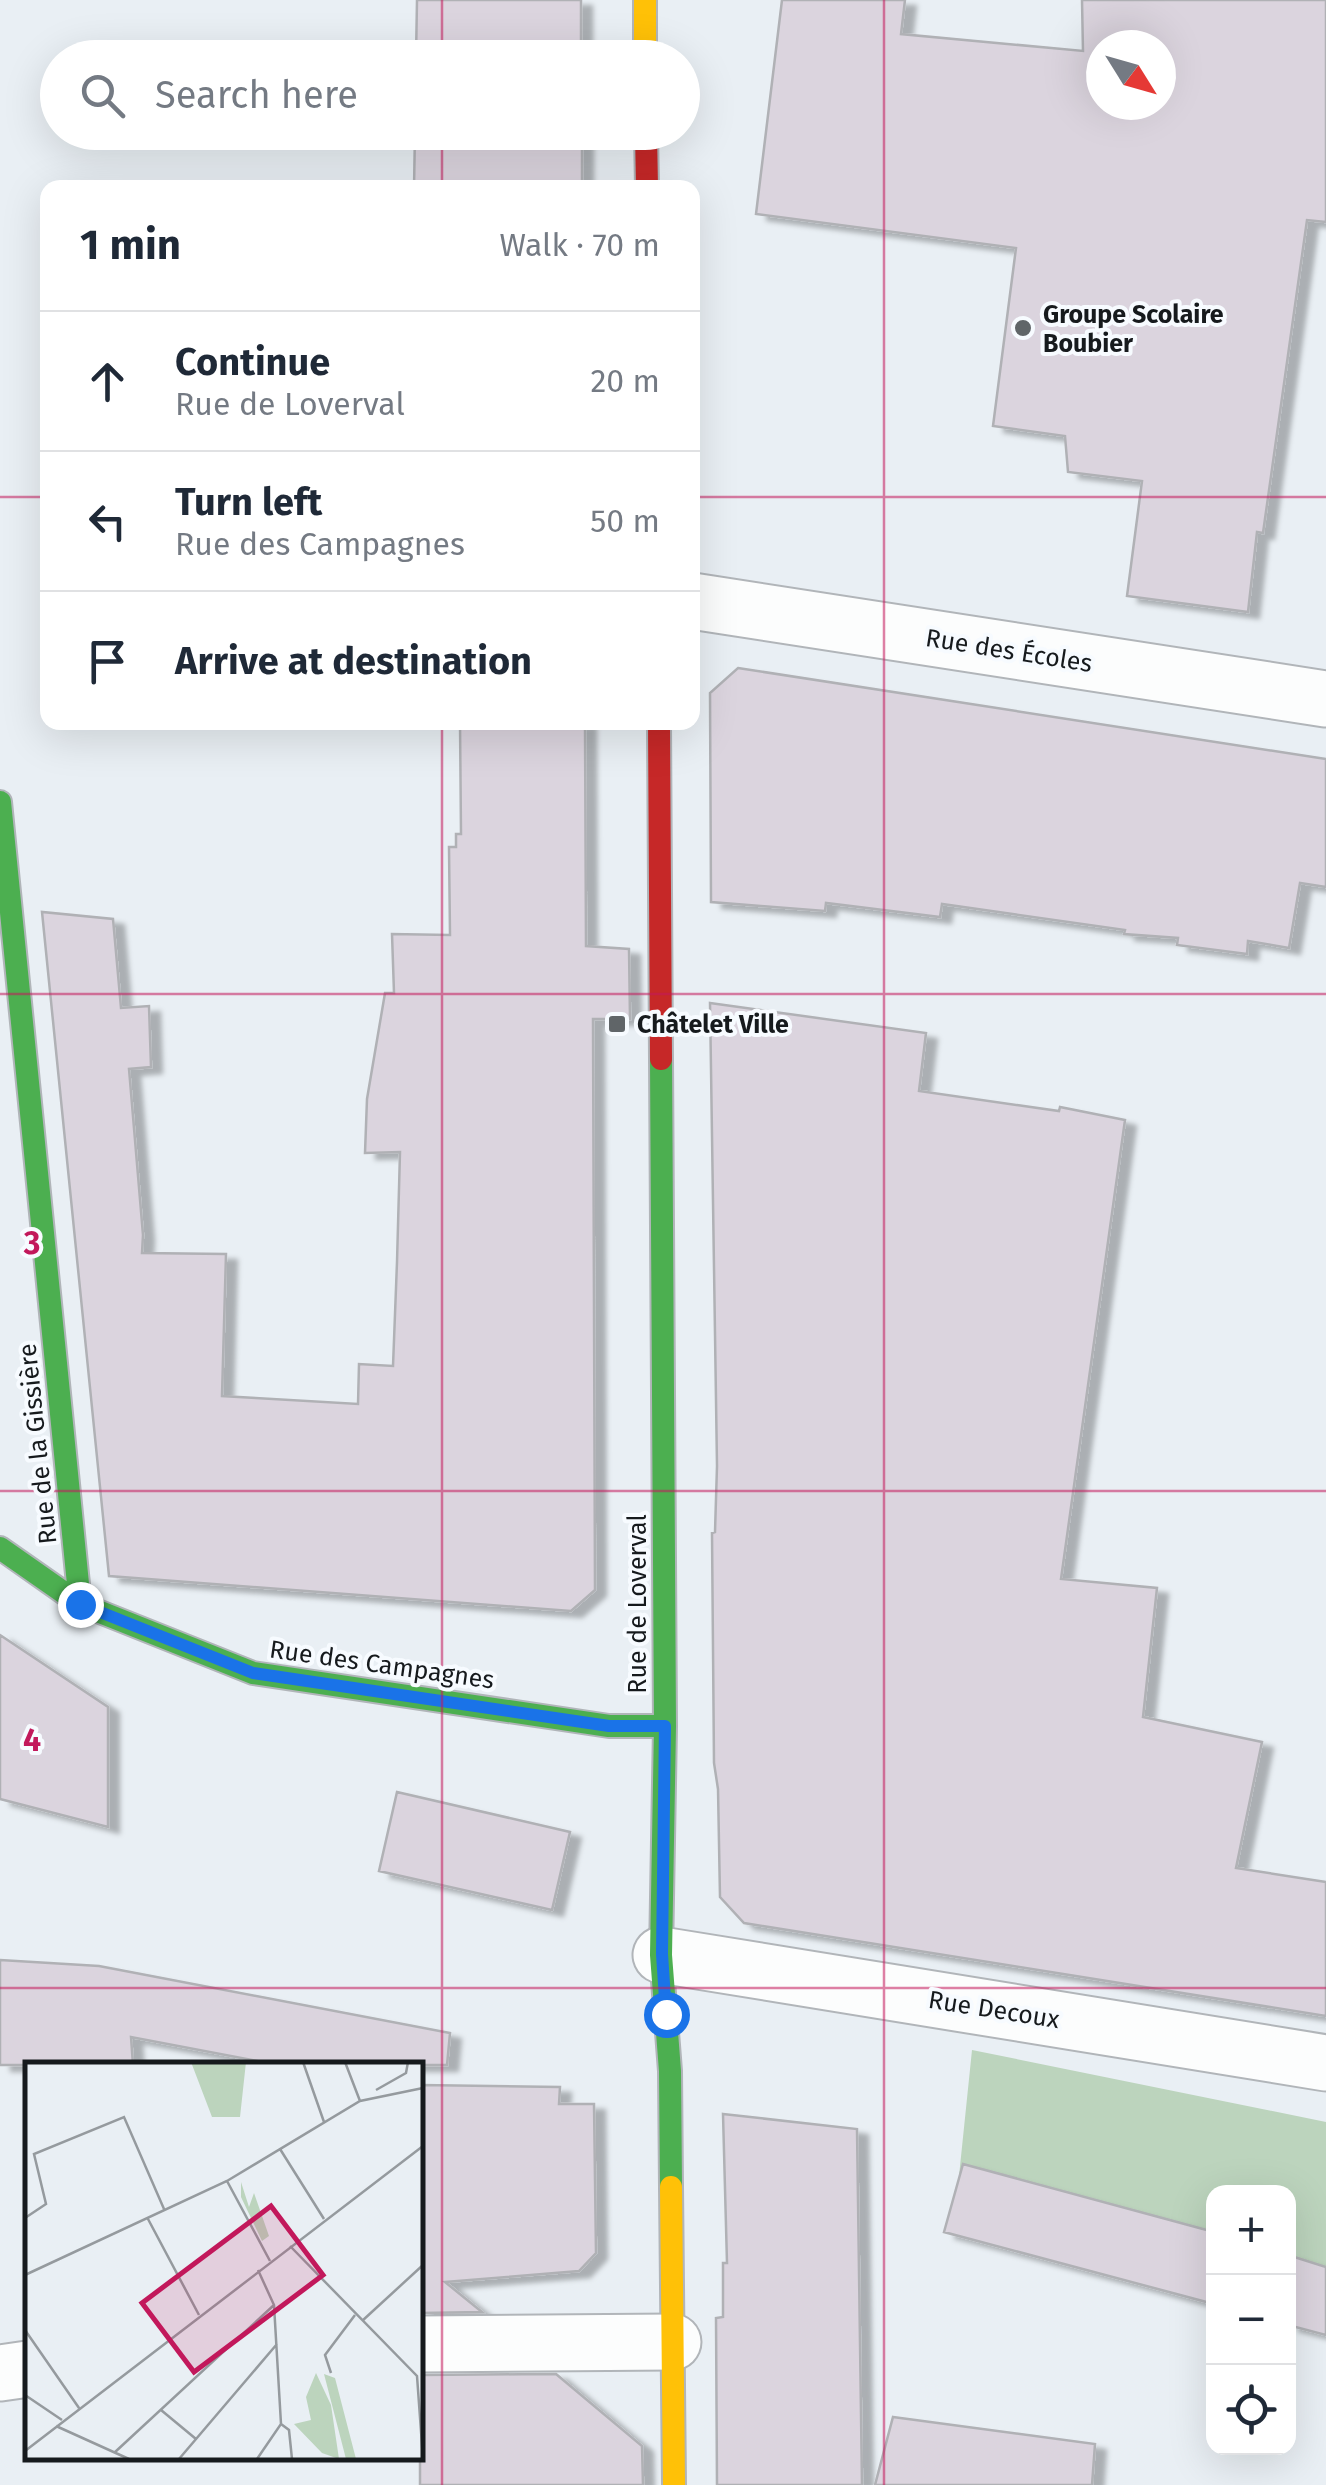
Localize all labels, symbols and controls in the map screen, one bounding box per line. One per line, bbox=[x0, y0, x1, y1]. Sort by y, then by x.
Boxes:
north arrow bbox=[1086, 30, 1176, 120]
search box bbox=[40, 40, 700, 150]
icon: search bbox=[75, 68, 130, 123]
text: Search here bbox=[155, 72, 358, 118]
text: 1 min bbox=[80, 220, 181, 270]
text: Walk · 70 m bbox=[499, 226, 660, 264]
place label: Groupe Scolaire Boubier bbox=[1043, 300, 1224, 359]
marker: Groupe Scolaire Boubier bbox=[1012, 317, 1034, 339]
text: Continue bbox=[175, 339, 330, 385]
icon: ahead bbox=[80, 354, 135, 409]
text: 20 m bbox=[590, 362, 660, 400]
text: Rue de Loverval bbox=[175, 385, 405, 423]
text: Turn left bbox=[175, 479, 322, 525]
icon: left bbox=[80, 494, 135, 549]
text: 50 m bbox=[590, 502, 660, 540]
text: Rue des Campagnes bbox=[175, 525, 465, 563]
street label: Rue des Écoles bbox=[923, 622, 1094, 679]
icon: arrive bbox=[80, 634, 135, 689]
text: Arrive at destination bbox=[175, 638, 532, 684]
place label: Châtelet Ville bbox=[637, 1010, 789, 1040]
marker: Châtelet Ville bbox=[606, 1013, 628, 1035]
text: 3 bbox=[23, 1224, 40, 1262]
street label: Rue de la Gissière bbox=[13, 1342, 63, 1546]
street label: Rue de Loverval bbox=[623, 1514, 653, 1694]
route end bbox=[58, 1582, 104, 1628]
street label: Rue des Campagnes bbox=[268, 1634, 496, 1696]
text: 4 bbox=[23, 1721, 41, 1759]
street label: Rue Decoux bbox=[926, 1985, 1062, 2035]
route start bbox=[644, 1992, 690, 2038]
inset map bbox=[25, 2062, 422, 2460]
map controls bbox=[1206, 2185, 1296, 2455]
button: + bbox=[1206, 2185, 1296, 2275]
button: − bbox=[1206, 2275, 1296, 2365]
button: locate bbox=[1206, 2365, 1296, 2455]

